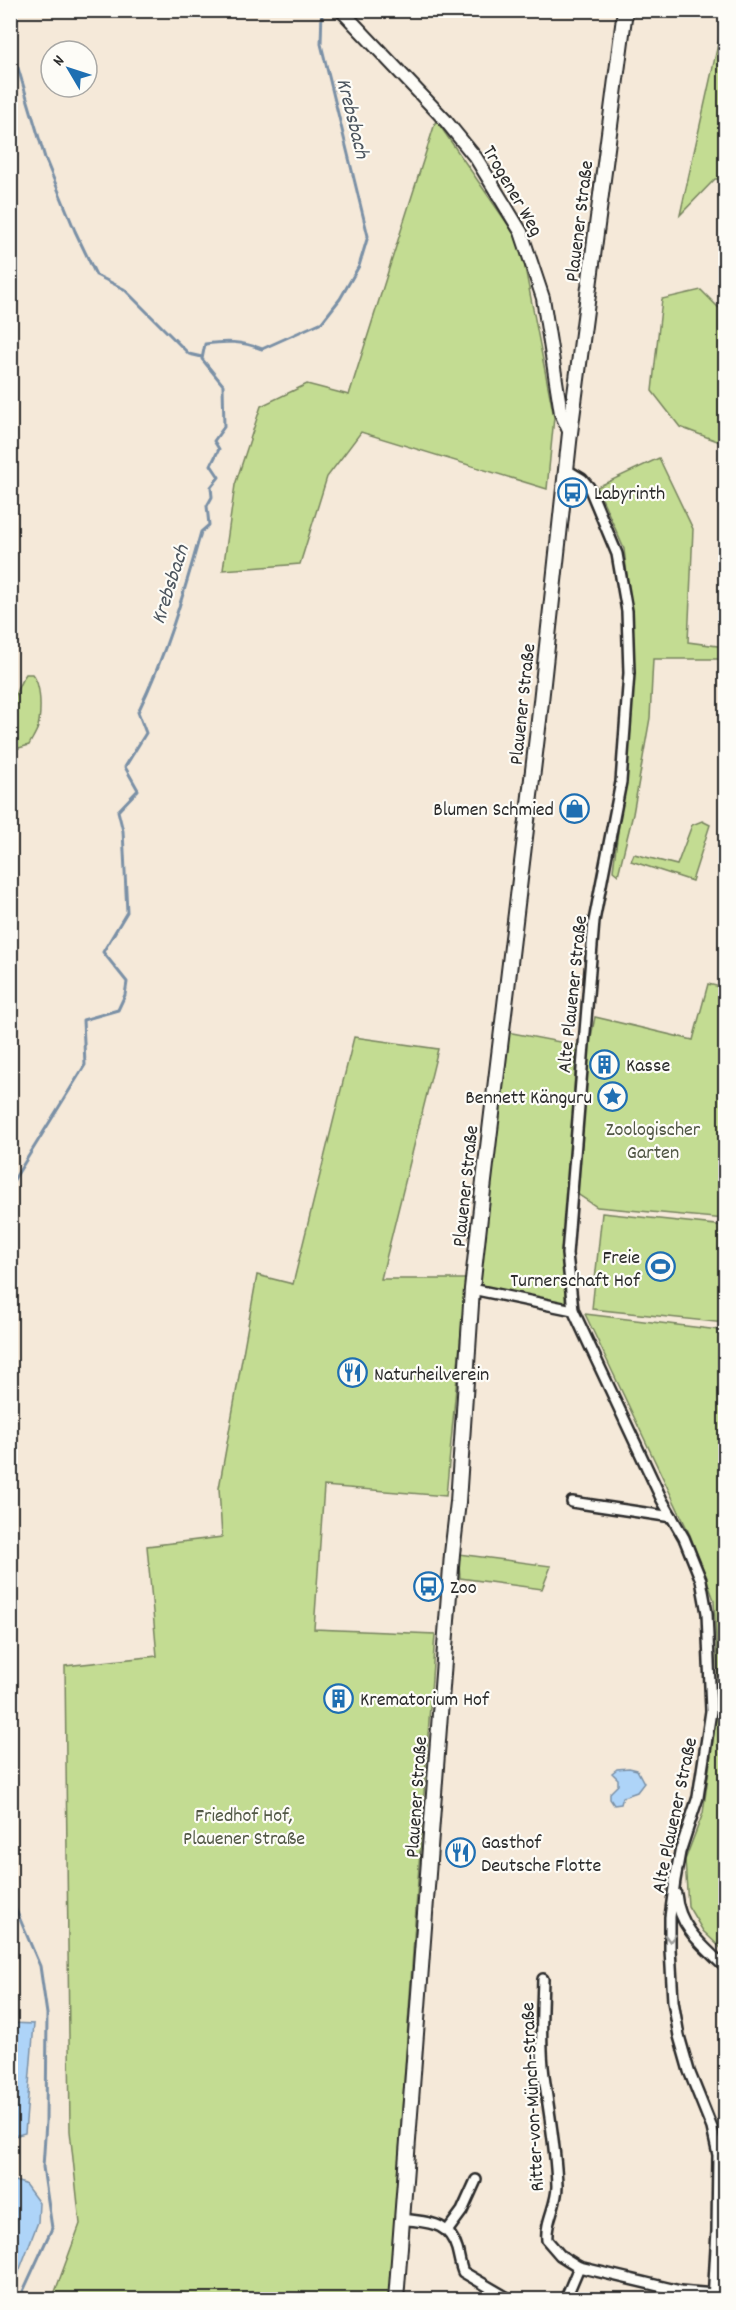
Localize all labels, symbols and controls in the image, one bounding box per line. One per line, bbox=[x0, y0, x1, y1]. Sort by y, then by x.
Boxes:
north arrow bbox=[39, 39, 99, 99]
text: N bbox=[48, 51, 71, 71]
water label: Krebsbach bbox=[327, 75, 376, 163]
street label: Trogener Weg bbox=[474, 141, 549, 242]
street label: Plauener Straße bbox=[560, 159, 602, 284]
bus stop icon: Labyrinth bbox=[557, 476, 589, 508]
place label: Labyrinth bbox=[594, 481, 665, 509]
water label: Krebsbach bbox=[145, 540, 199, 628]
street label: Plauener Straße bbox=[504, 642, 544, 766]
shop icon: Blumen Schmied bbox=[559, 792, 591, 824]
place label: Blumen Schmied bbox=[433, 797, 554, 825]
street label: Alte Plauener Straße bbox=[552, 914, 596, 1075]
building icon: Kasse bbox=[589, 1048, 621, 1080]
place label: Kasse bbox=[626, 1053, 670, 1081]
place icon: Bennett Känguru bbox=[597, 1080, 629, 1112]
place label: Bennett Känguru bbox=[465, 1085, 592, 1113]
park label: Zoologischer Garten bbox=[606, 1117, 701, 1168]
street label: Plauener Straße bbox=[447, 1124, 487, 1248]
place label: Freie Turnerschaft Hof bbox=[510, 1245, 641, 1296]
sports icon: Freie Turnerschaft Hof bbox=[645, 1251, 677, 1283]
restaurant icon: Naturheilverein bbox=[337, 1357, 369, 1389]
place label: Naturheilverein bbox=[374, 1362, 489, 1390]
bus stop icon: Zoo bbox=[413, 1570, 445, 1602]
place label: Zoo bbox=[450, 1575, 477, 1603]
building icon: Krematorium Hof bbox=[323, 1682, 355, 1714]
place label: Krematorium Hof bbox=[360, 1687, 490, 1715]
street label: Plauener Straße bbox=[400, 1735, 436, 1859]
street label: Alte Plauener Straße bbox=[646, 1735, 706, 1896]
park label: Friedhof Hof, Plauener Straße bbox=[183, 1803, 305, 1854]
place label: Gasthof Deutsche Flotte bbox=[481, 1830, 601, 1881]
restaurant icon: Gasthof Deutsche Flotte bbox=[444, 1837, 476, 1869]
one-way arrow bbox=[664, 1934, 676, 1943]
street label: Ritter-von-Münch-Straße bbox=[515, 2001, 553, 2192]

